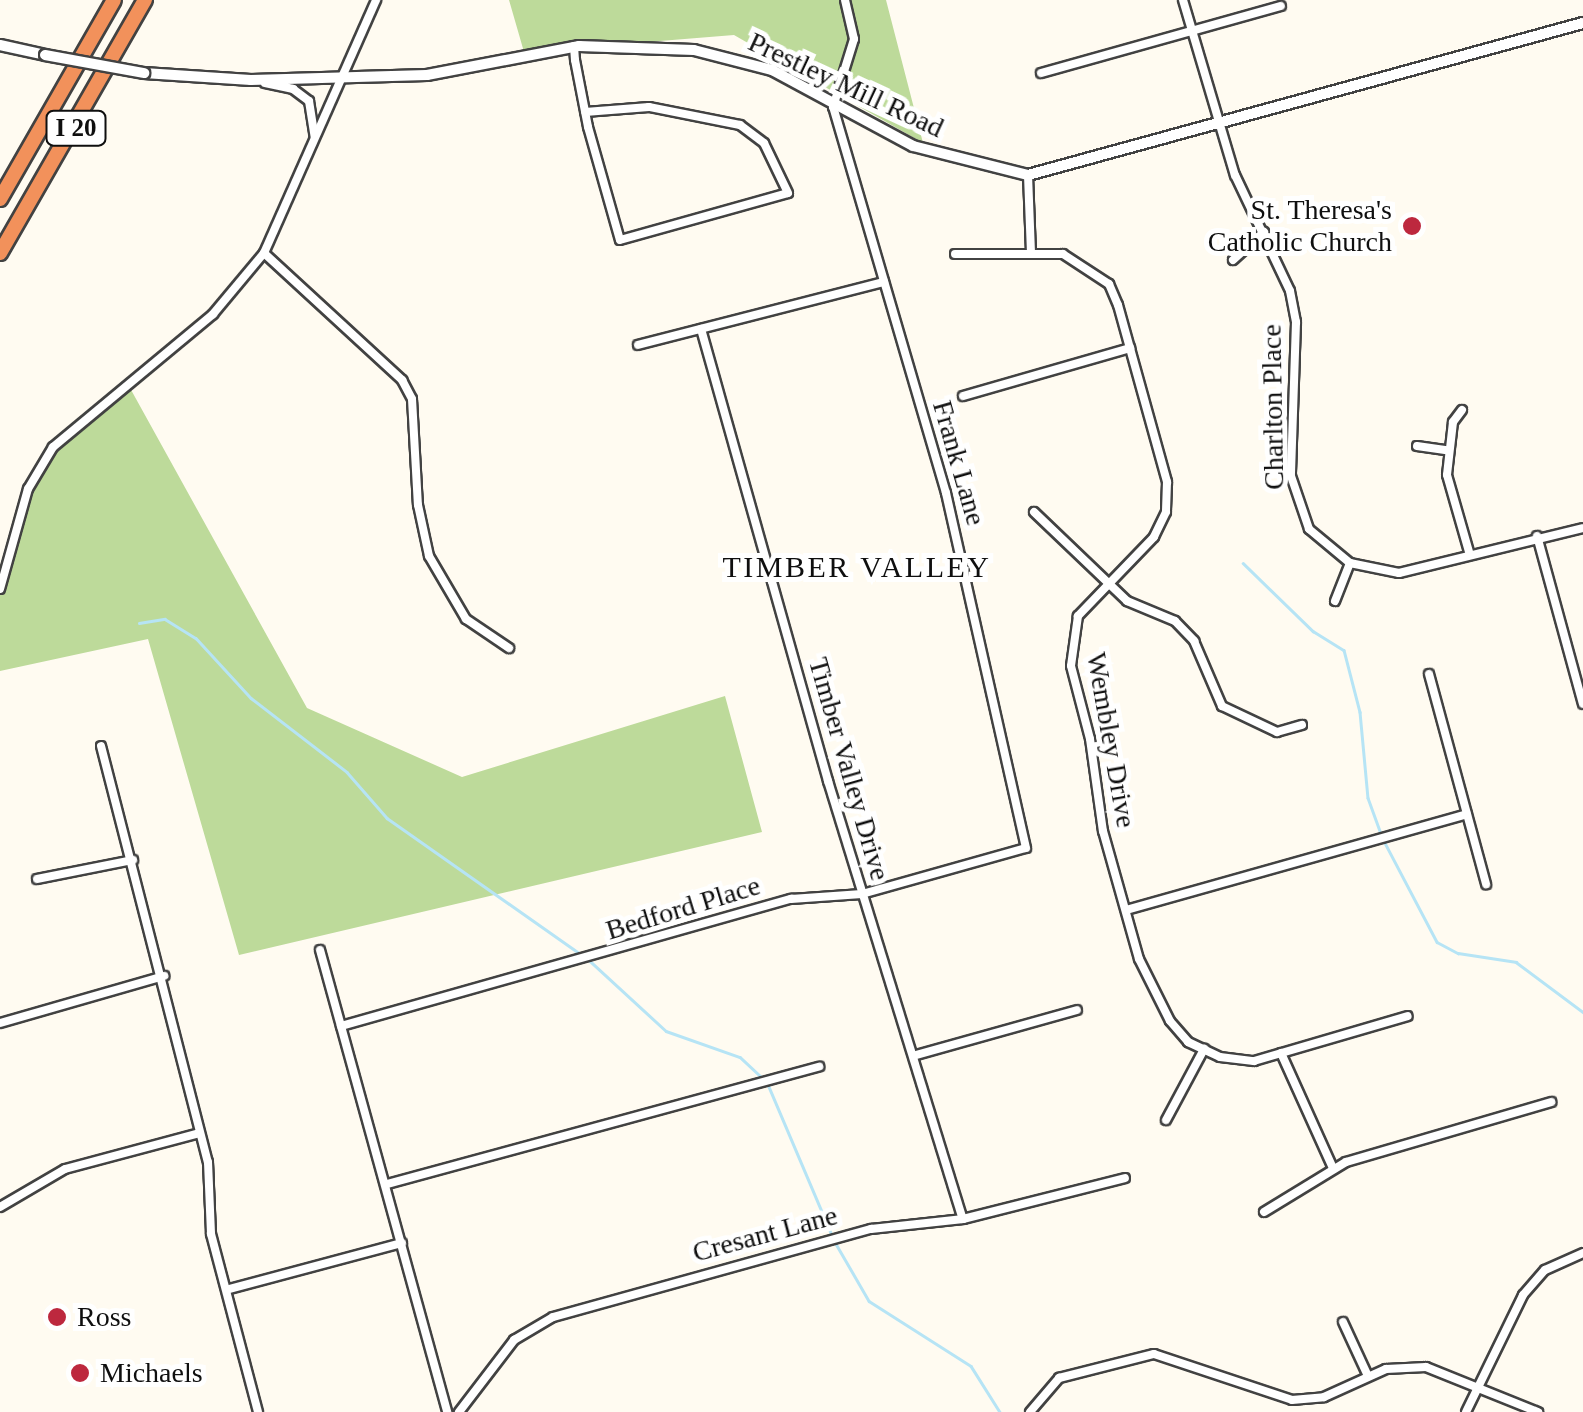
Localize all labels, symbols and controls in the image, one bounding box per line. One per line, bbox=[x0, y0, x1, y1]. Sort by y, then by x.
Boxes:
street label: Prestley Mill Road bbox=[743, 25, 949, 145]
road number: I 20 bbox=[44, 108, 108, 148]
place label: St. Theresa's Catholic Church bbox=[1208, 193, 1392, 259]
marker: St. Theresa's Catholic Church bbox=[1401, 215, 1423, 237]
street label: Charlton Place bbox=[1255, 324, 1291, 490]
street label: Frank Lane bbox=[925, 397, 993, 529]
district label: TIMBER VALLEY bbox=[722, 549, 992, 585]
street label: Wembley Drive bbox=[1079, 650, 1143, 830]
street label: Timber Valley Drive bbox=[801, 653, 897, 885]
street label: Bedford Place bbox=[602, 869, 764, 947]
street label: Cresant Lane bbox=[689, 1199, 841, 1269]
place label: Ross bbox=[77, 1300, 131, 1334]
marker: Ross bbox=[46, 1306, 68, 1328]
place label: Michaels bbox=[100, 1356, 203, 1390]
marker: Michaels bbox=[69, 1362, 91, 1384]

